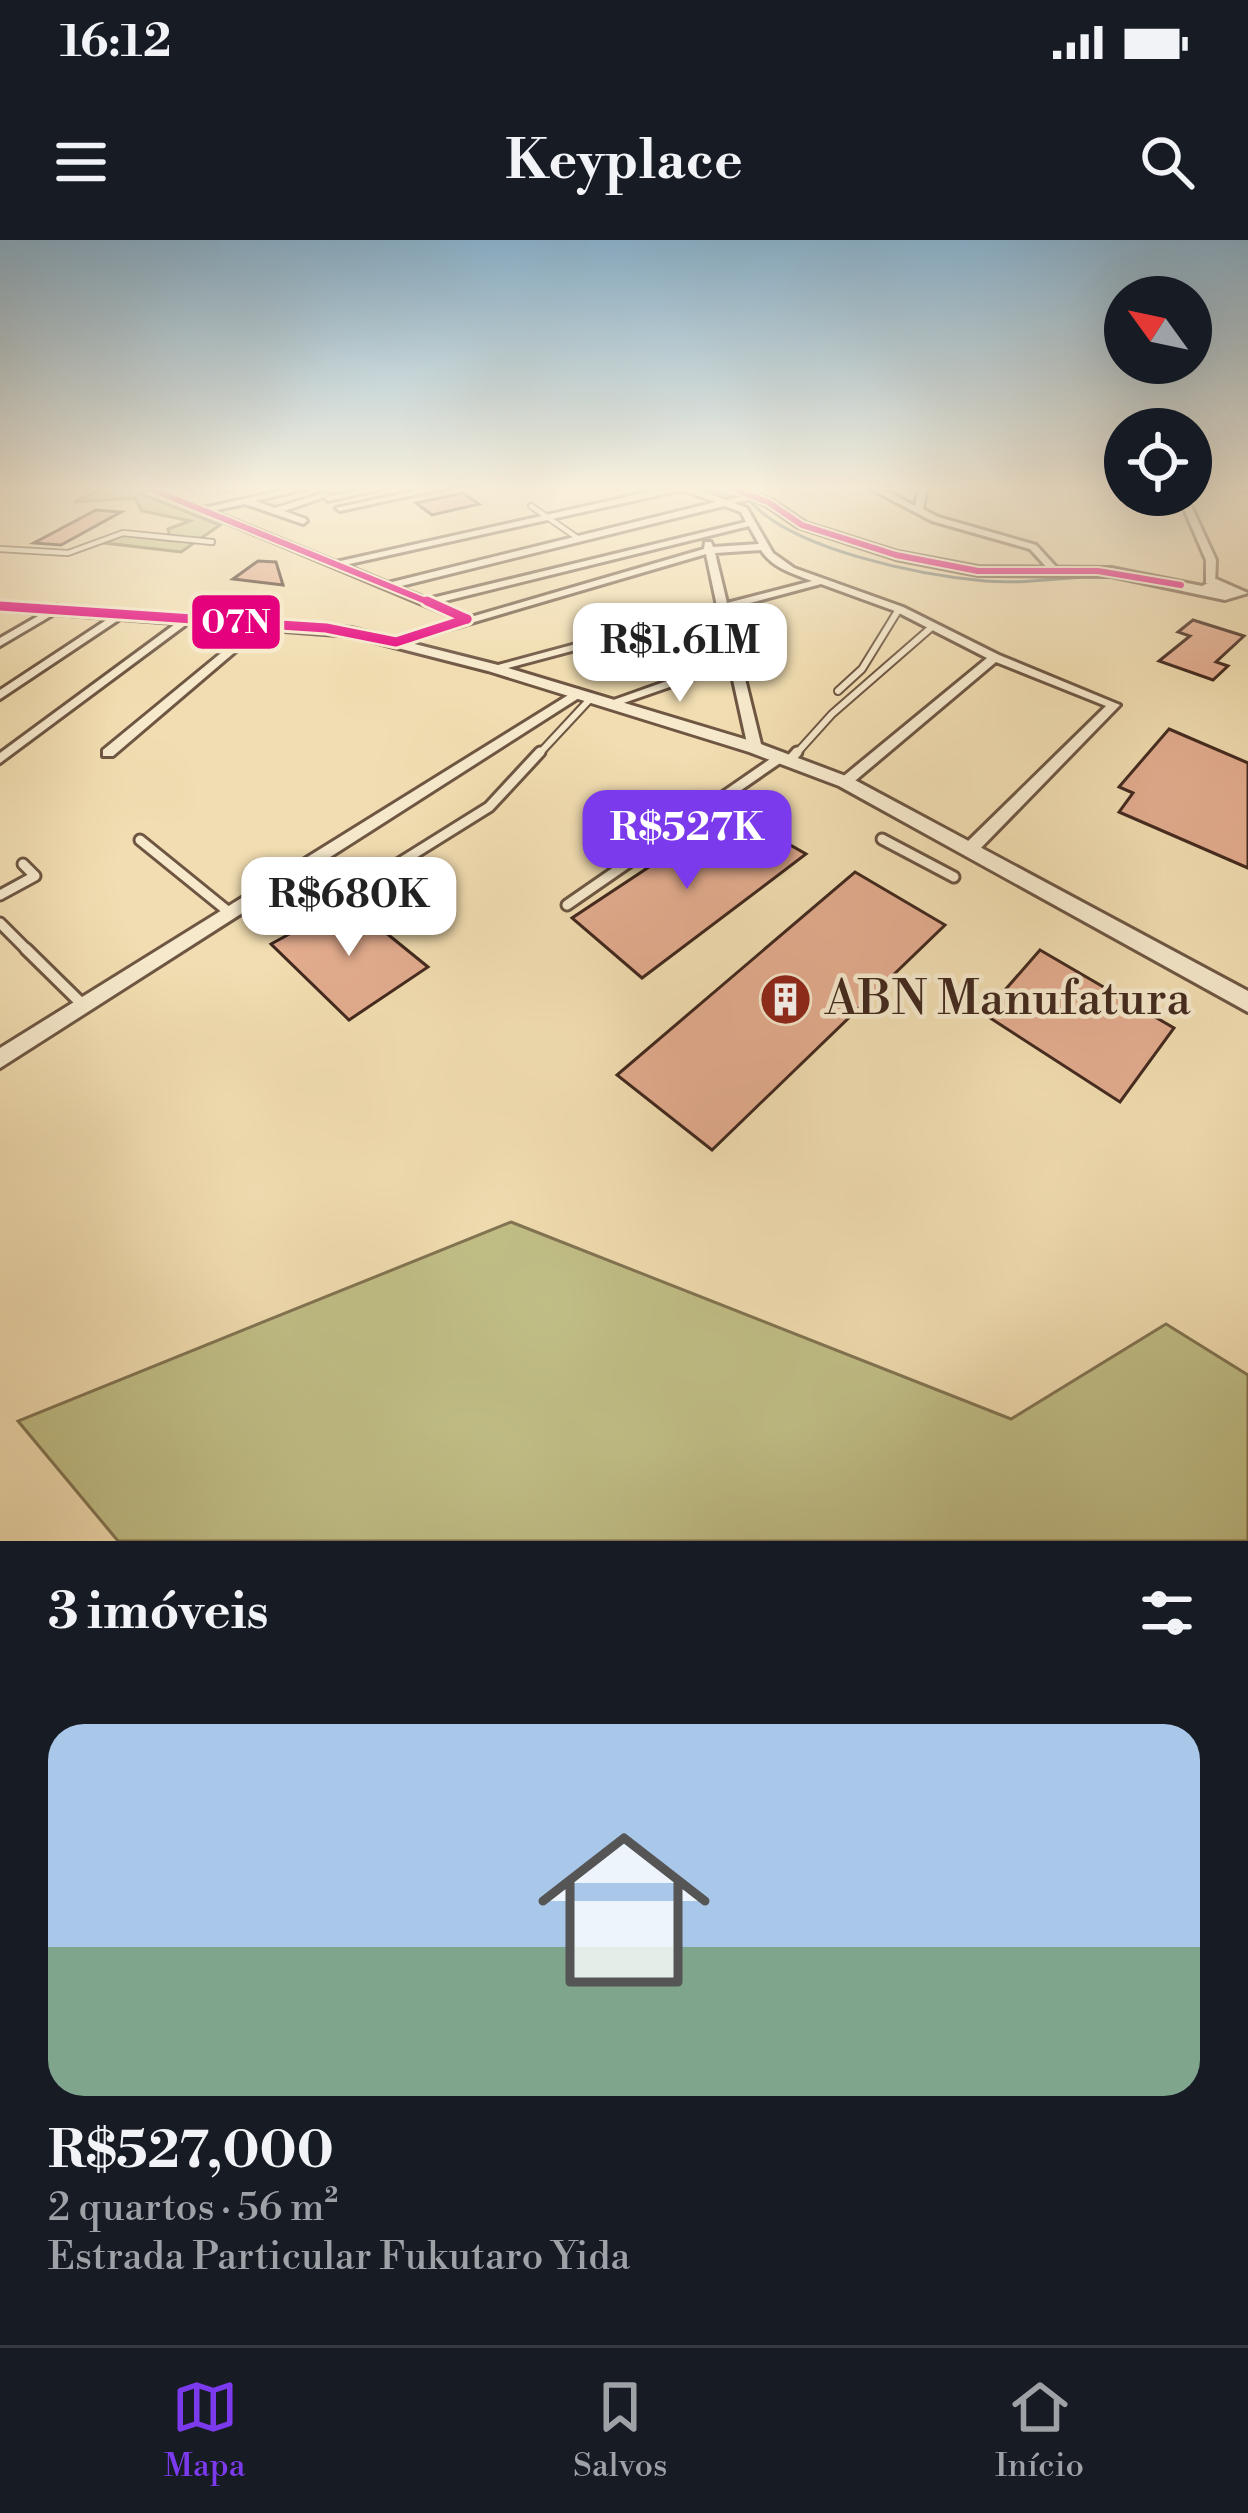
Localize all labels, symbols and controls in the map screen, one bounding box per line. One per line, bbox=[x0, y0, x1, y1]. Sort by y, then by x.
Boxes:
text: 16:12 bbox=[60, 14, 171, 71]
text: Keyplace bbox=[505, 128, 743, 196]
icon: menu bbox=[48, 129, 114, 195]
icon: search bbox=[1134, 129, 1200, 195]
north arrow bbox=[1104, 276, 1212, 384]
map controls bbox=[1104, 276, 1212, 516]
button: locate bbox=[1104, 408, 1212, 516]
line badge: 07N bbox=[190, 593, 282, 651]
text: 07N bbox=[201, 603, 271, 644]
pin: R$1.61M bbox=[569, 603, 791, 705]
text: R$1.61M bbox=[600, 617, 760, 666]
pin: R$527K bbox=[589, 790, 785, 892]
text: R$527K bbox=[610, 804, 764, 853]
pin: R$680K bbox=[251, 857, 447, 959]
text: R$680K bbox=[268, 871, 430, 920]
place label: ABN Manufatura bbox=[824, 970, 1192, 1030]
building icon: ABN Manufatura bbox=[758, 972, 814, 1028]
icon: filters bbox=[1134, 1580, 1200, 1646]
text: 3 imóveis bbox=[48, 1581, 269, 1645]
icon: home bbox=[516, 1802, 732, 2018]
text: R$527,000 bbox=[48, 2120, 334, 2184]
text: 2 quartos · 56 m² bbox=[48, 2184, 338, 2233]
text: Estrada Particular Fukutaro Yida bbox=[48, 2233, 630, 2282]
tab: Mapa bbox=[164, 2374, 245, 2487]
tab: Salvos bbox=[573, 2374, 667, 2487]
tab: Início bbox=[995, 2374, 1084, 2487]

